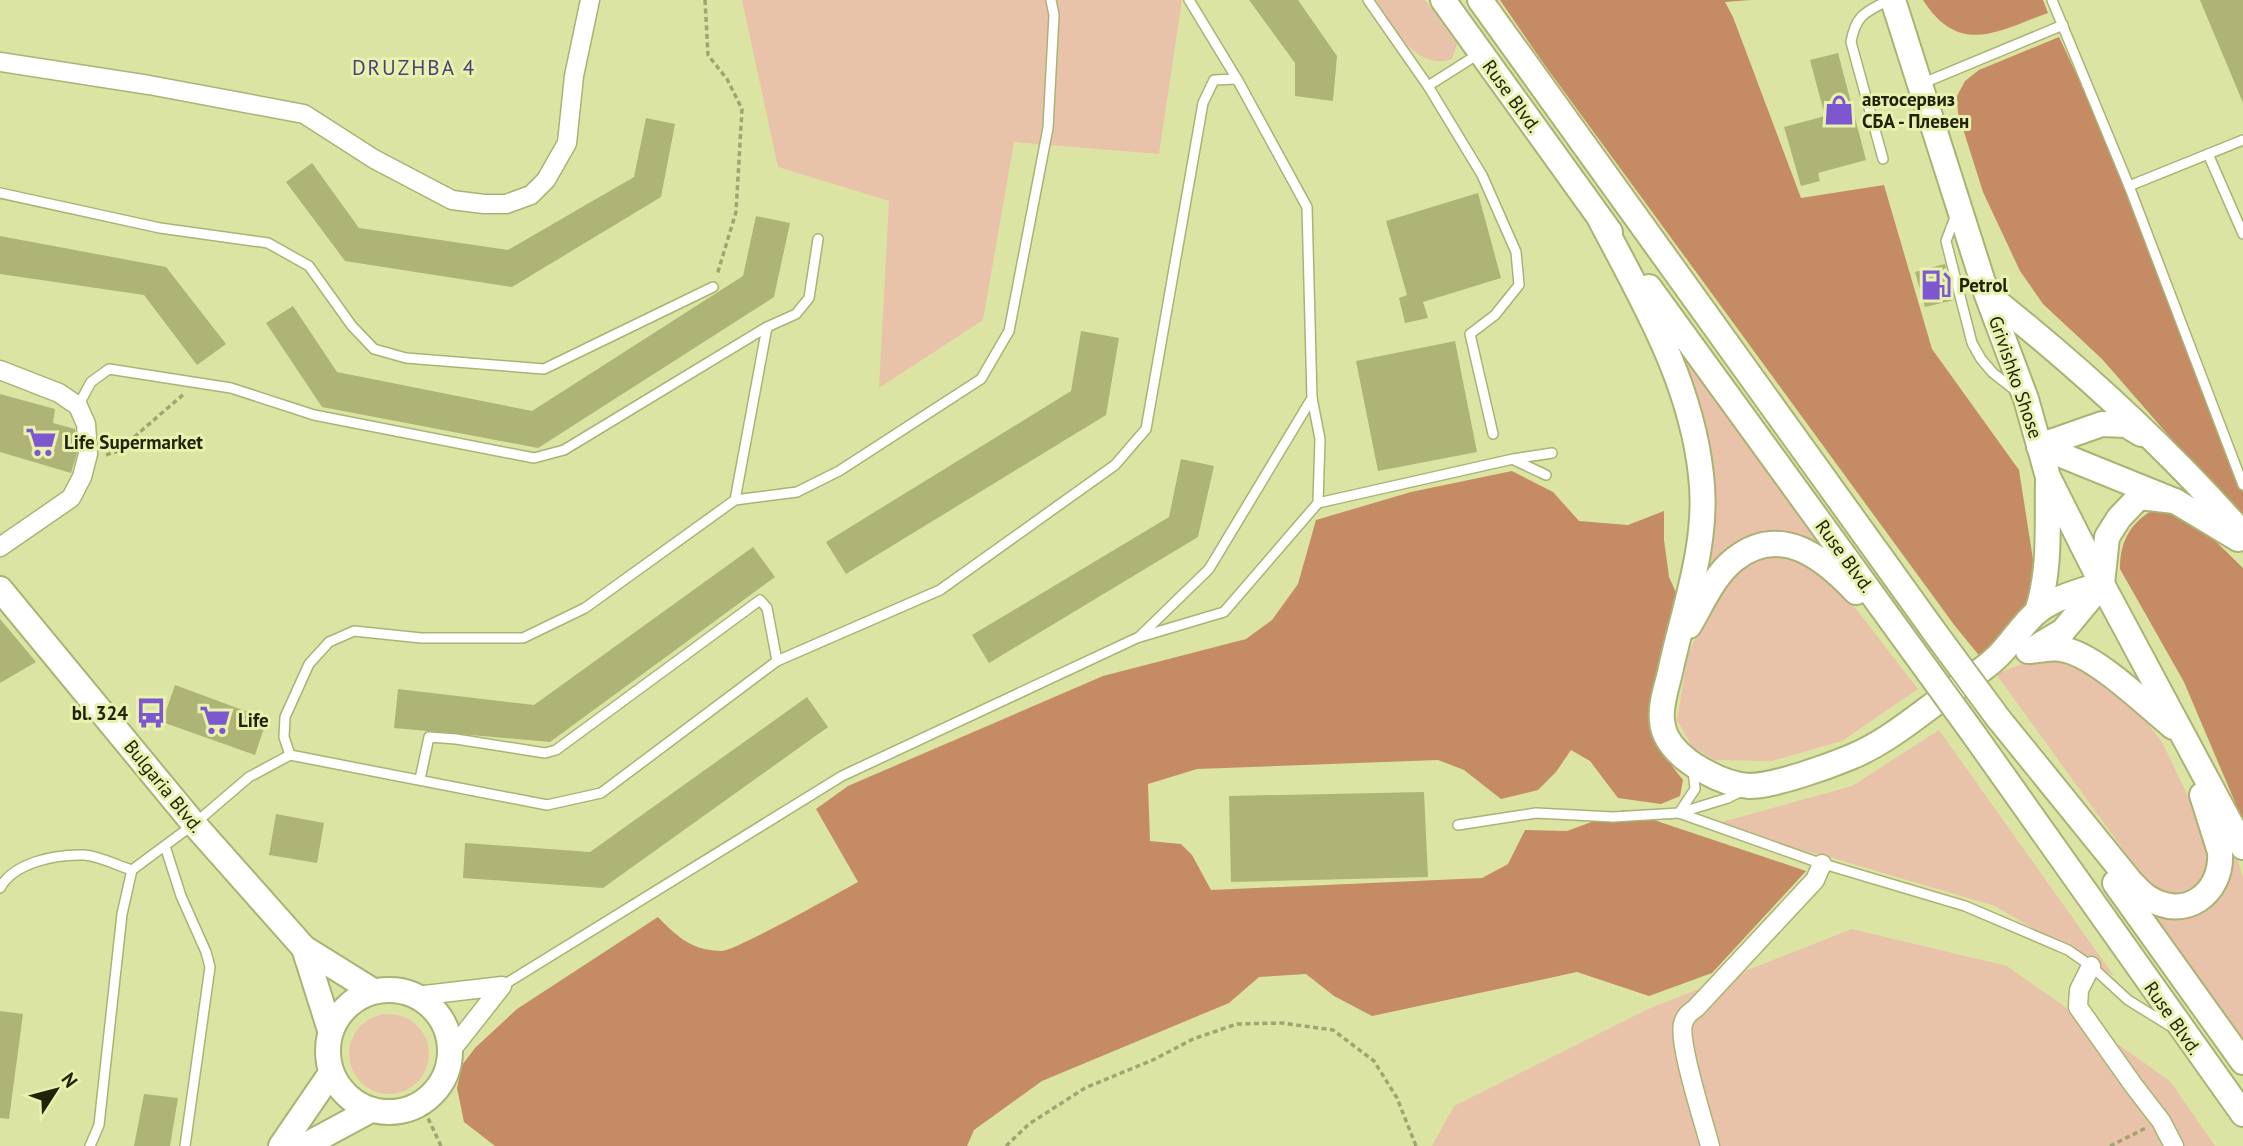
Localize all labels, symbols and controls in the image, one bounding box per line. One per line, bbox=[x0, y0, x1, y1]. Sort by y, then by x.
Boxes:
district label: DRUZHBA 4 bbox=[352, 54, 476, 81]
street label: Ruse Blvd. bbox=[1478, 55, 1546, 137]
place label: автосервиз СБА - Плевен bbox=[1862, 87, 1969, 133]
shop icon: автосервиз СБА - Плевен bbox=[1822, 93, 1856, 127]
fuel station icon: Petrol bbox=[1919, 268, 1953, 302]
place label: Petrol bbox=[1959, 273, 2008, 297]
street label: Grivishko Shose bbox=[1984, 312, 2048, 442]
supermarket icon: Life Supermarket bbox=[24, 425, 58, 459]
place label: Life Supermarket bbox=[64, 430, 203, 454]
street label: Ruse Blvd. bbox=[1811, 515, 1879, 597]
bus stop icon: bl. 324 bbox=[134, 696, 168, 730]
place label: bl. 324 bbox=[72, 701, 128, 725]
supermarket icon: Life bbox=[198, 703, 232, 737]
place label: Life bbox=[238, 708, 269, 732]
street label: Bulgaria Blvd. bbox=[119, 735, 209, 837]
street label: Ruse Blvd. bbox=[2139, 977, 2207, 1059]
north arrow bbox=[21, 1055, 91, 1125]
text: N bbox=[56, 1068, 83, 1092]

